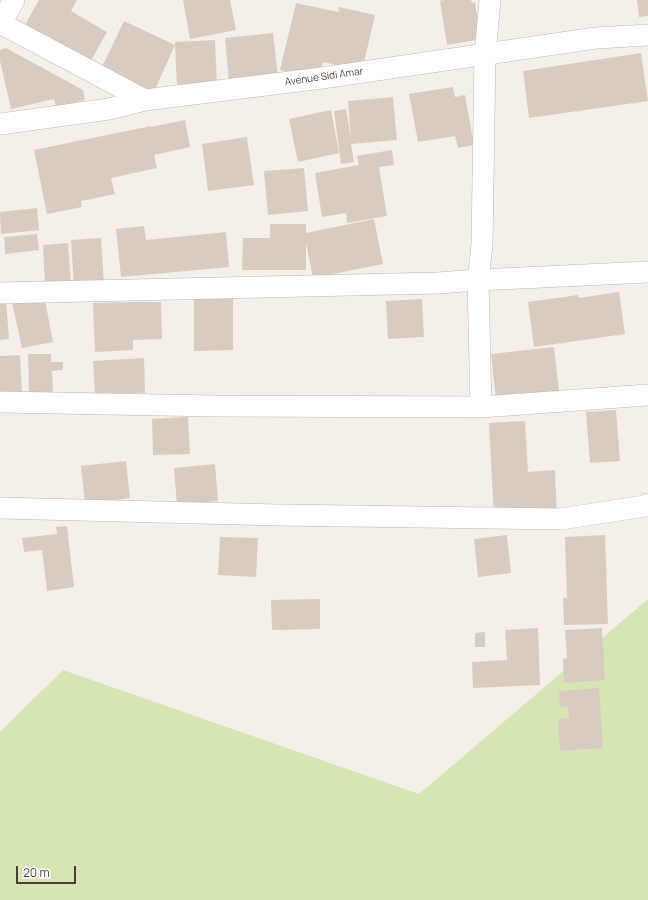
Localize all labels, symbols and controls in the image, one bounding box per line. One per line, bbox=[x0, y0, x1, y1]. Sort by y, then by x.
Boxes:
street label: Avenue Sidi Amar bbox=[284, 66, 364, 88]
scale bar bbox=[18, 858, 78, 884]
text: 20 m bbox=[23, 864, 50, 881]

